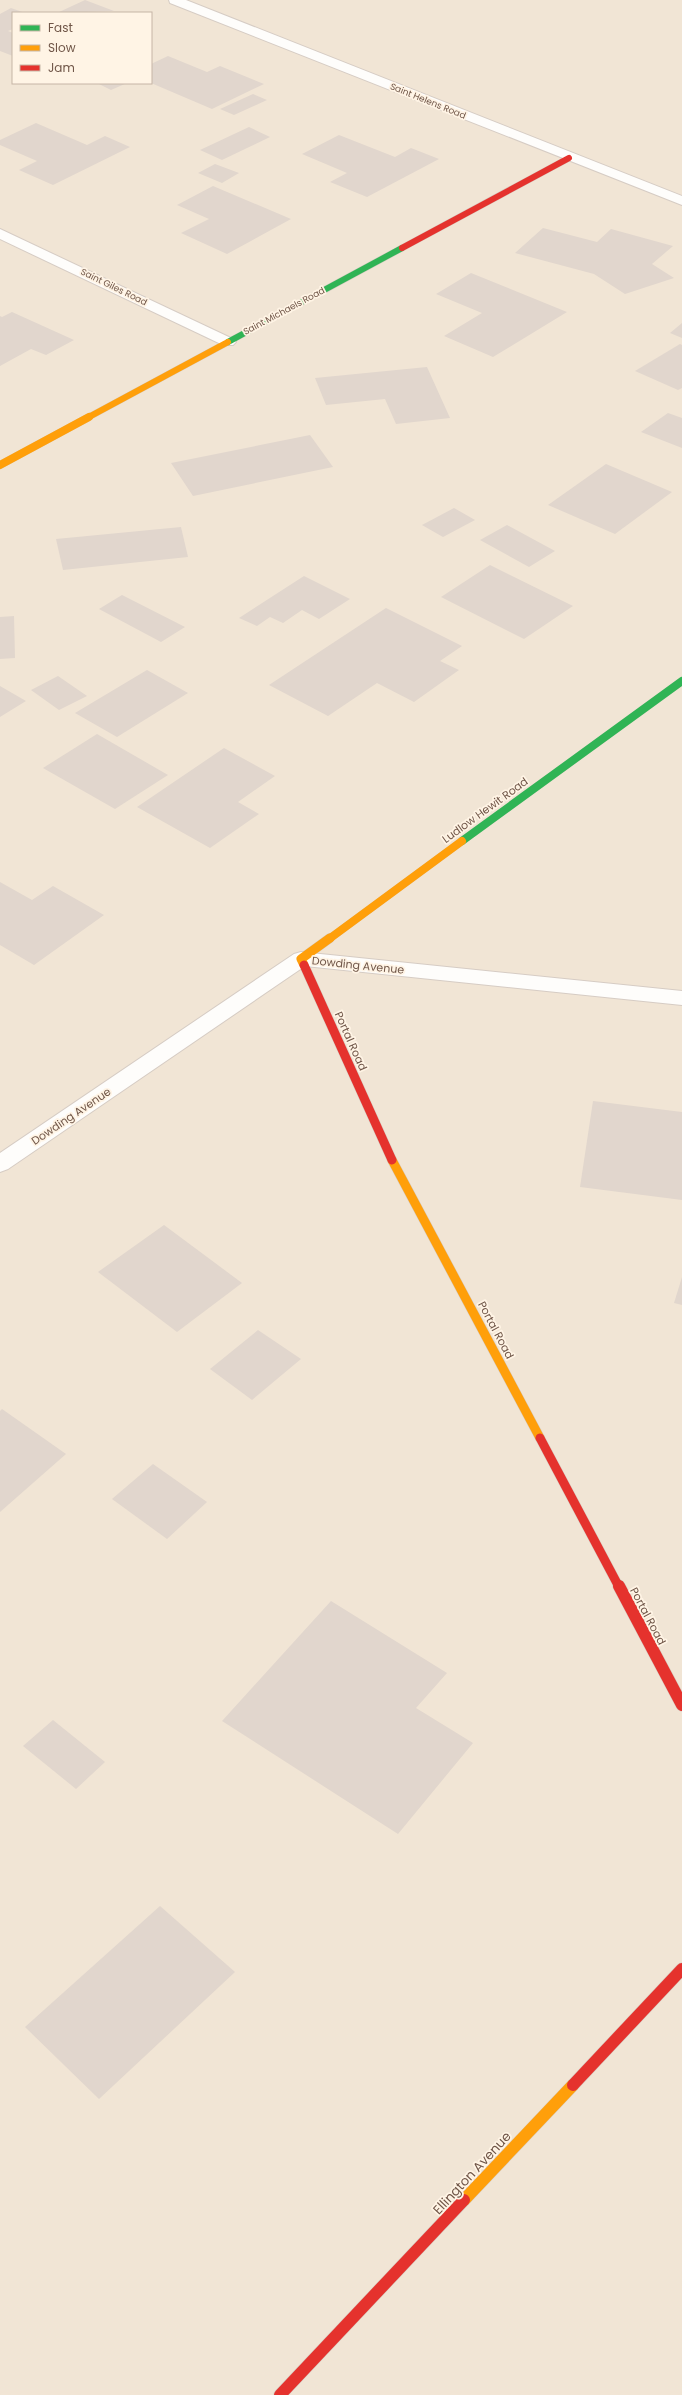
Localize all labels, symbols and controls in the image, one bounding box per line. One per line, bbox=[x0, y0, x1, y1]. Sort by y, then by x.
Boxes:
legend bbox=[12, 12, 152, 84]
text: Fast bbox=[48, 19, 73, 36]
text: Slow bbox=[48, 39, 76, 56]
text: Jam bbox=[48, 59, 75, 76]
street label: Saint Helens Road bbox=[388, 80, 468, 122]
street label: Saint Giles Road bbox=[79, 266, 149, 308]
street label: Saint Michaels Road bbox=[241, 284, 327, 338]
street label: Ludlow Hewit Road bbox=[439, 773, 531, 847]
street label: Dowding Avenue bbox=[311, 952, 405, 978]
street label: Portal Road bbox=[331, 1009, 371, 1073]
street label: Dowding Avenue bbox=[28, 1083, 114, 1149]
street label: Portal Road bbox=[474, 1298, 518, 1362]
street label: Portal Road bbox=[626, 1584, 670, 1648]
street label: Ellington Avenue bbox=[429, 2127, 515, 2219]

